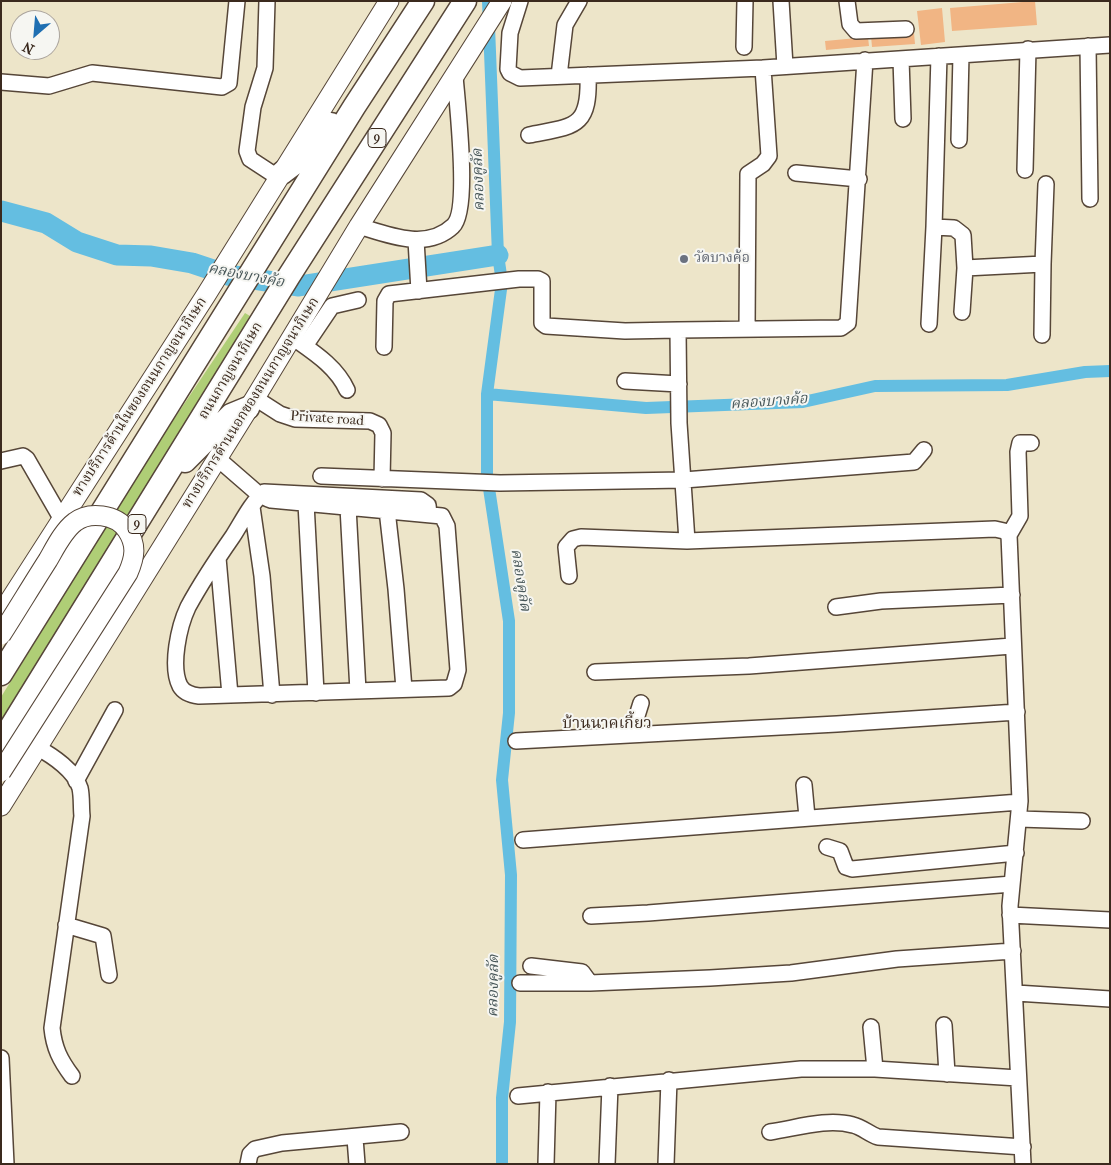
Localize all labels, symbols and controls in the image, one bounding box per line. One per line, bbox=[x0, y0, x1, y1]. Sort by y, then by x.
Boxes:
north arrow bbox=[10, 10, 60, 60]
text: N bbox=[20, 38, 37, 58]
road number: 9 bbox=[368, 128, 386, 148]
water label: คลองคูลัด bbox=[469, 148, 489, 212]
place label: วัดบางค้อ bbox=[694, 251, 750, 267]
marker: วัดบางค้อ bbox=[678, 253, 690, 265]
water label: คลองบางค้อ bbox=[206, 260, 286, 292]
street label: ทางบริการด้านในของถนนกาญจนาภิเษก bbox=[69, 294, 211, 500]
street label: ทางบริการด้านนอกของถนนกาญจนาภิเษก bbox=[179, 294, 323, 512]
street label: ถนนกาญจนาภิเษก bbox=[195, 319, 267, 423]
water label: คลองบางค้อ bbox=[730, 390, 808, 414]
street label: Private road bbox=[290, 408, 364, 430]
road number: 9 bbox=[128, 514, 146, 534]
water label: คลองคูลัด bbox=[506, 548, 534, 612]
district label: บ้านนาคเกี้ยว bbox=[562, 714, 652, 734]
water label: คลองคูลัด bbox=[484, 954, 504, 1018]

